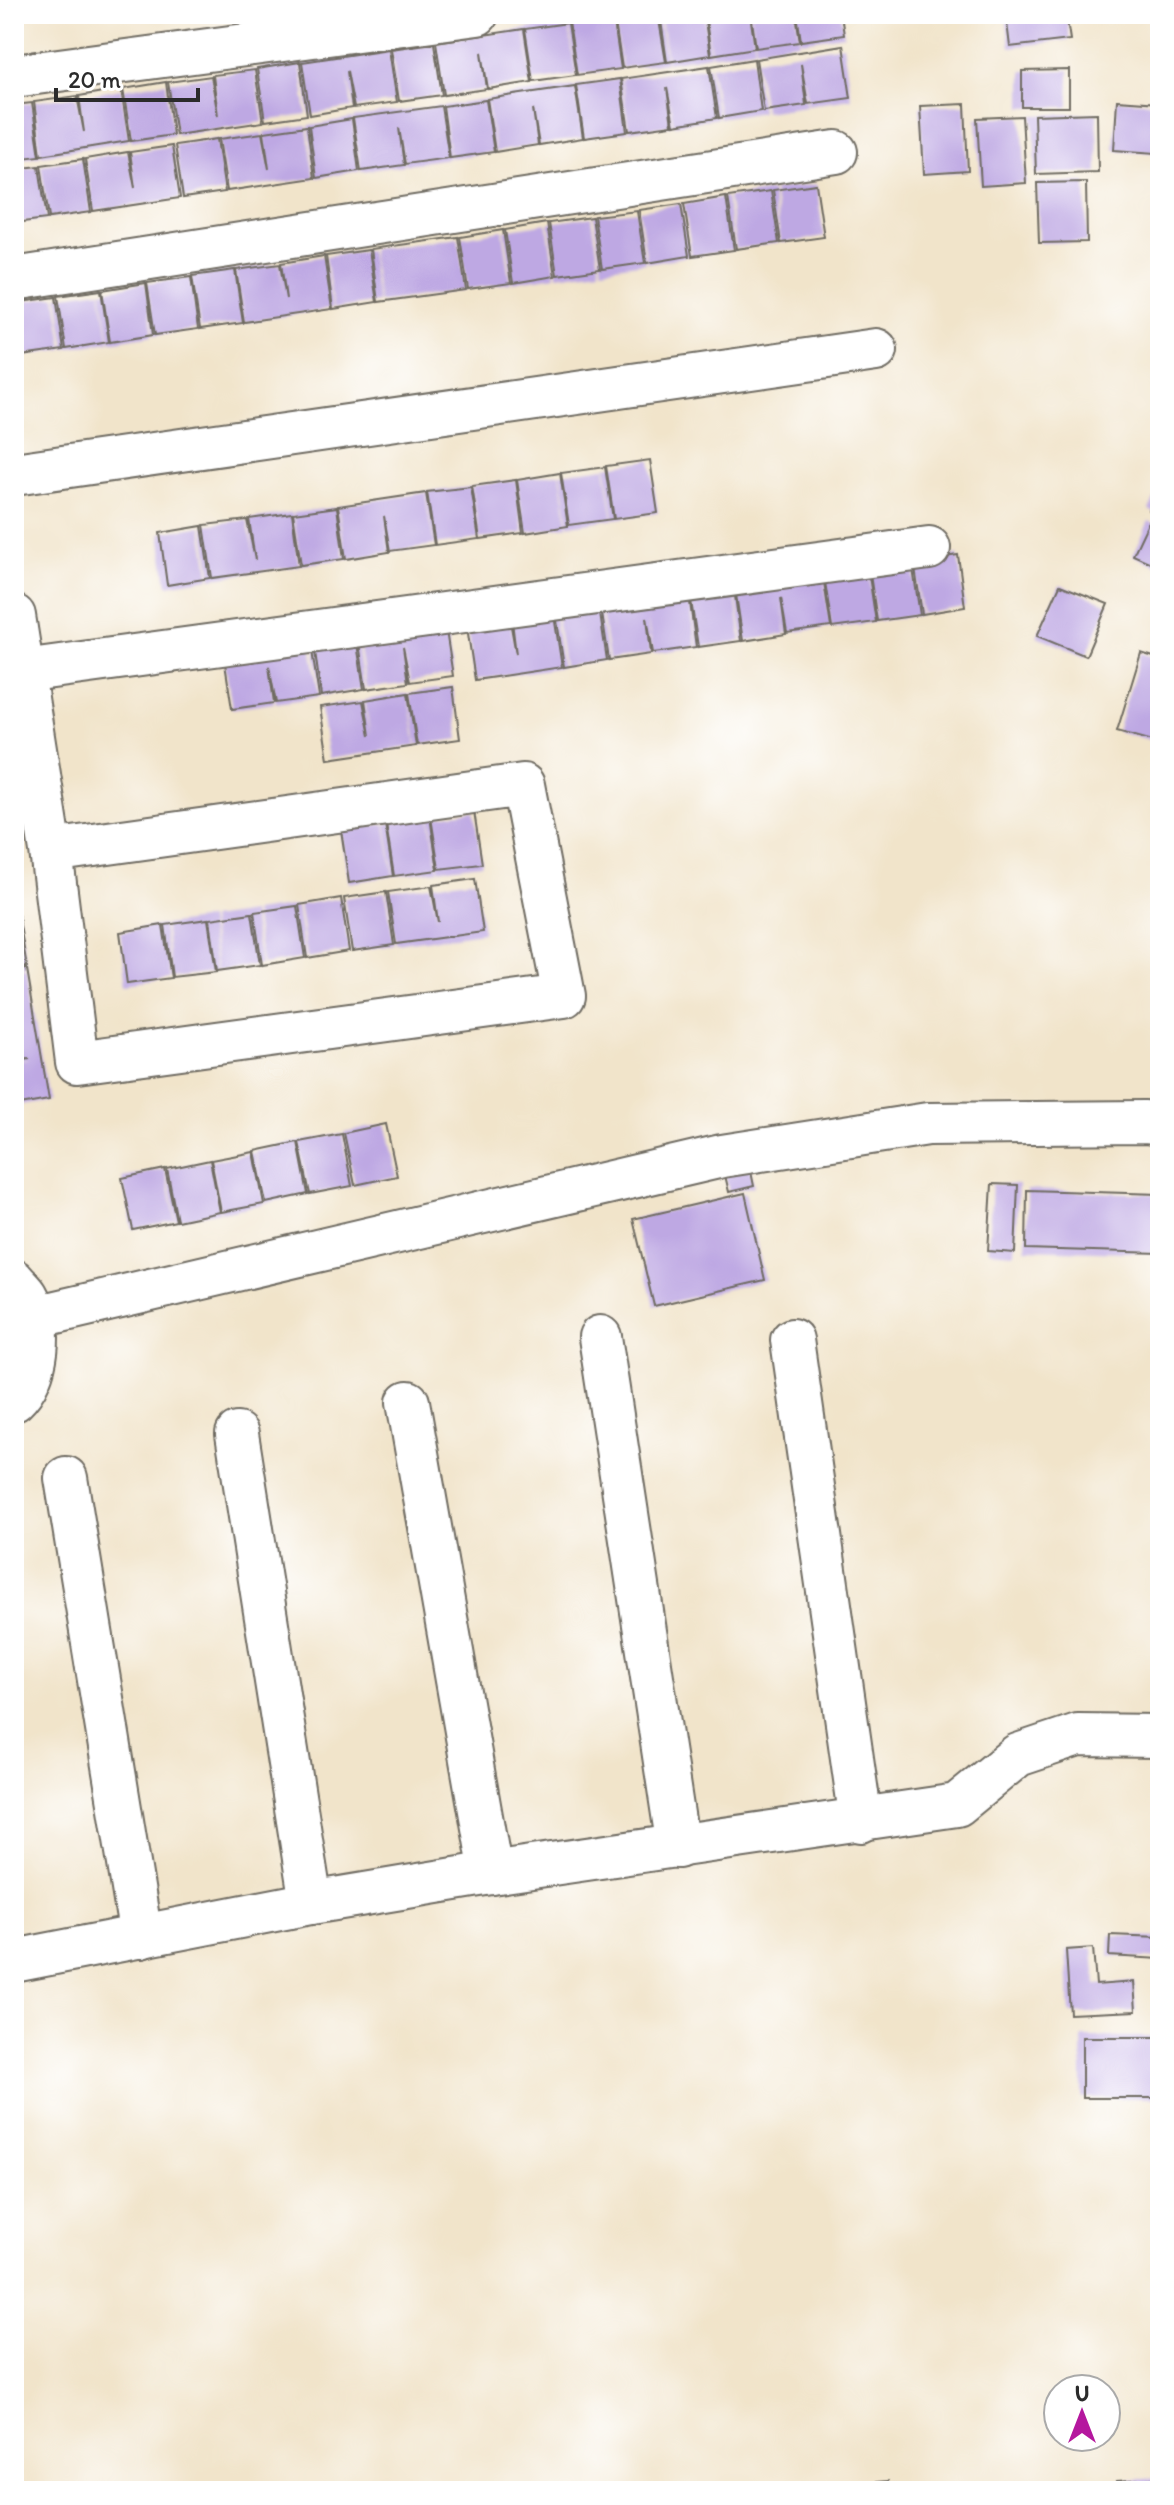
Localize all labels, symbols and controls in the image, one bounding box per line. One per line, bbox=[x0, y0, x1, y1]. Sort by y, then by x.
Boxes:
scale bar bbox=[56, 52, 198, 102]
text: 20 m bbox=[68, 65, 121, 94]
north arrow bbox=[1042, 2373, 1122, 2453]
text: U bbox=[1075, 2380, 1089, 2407]

